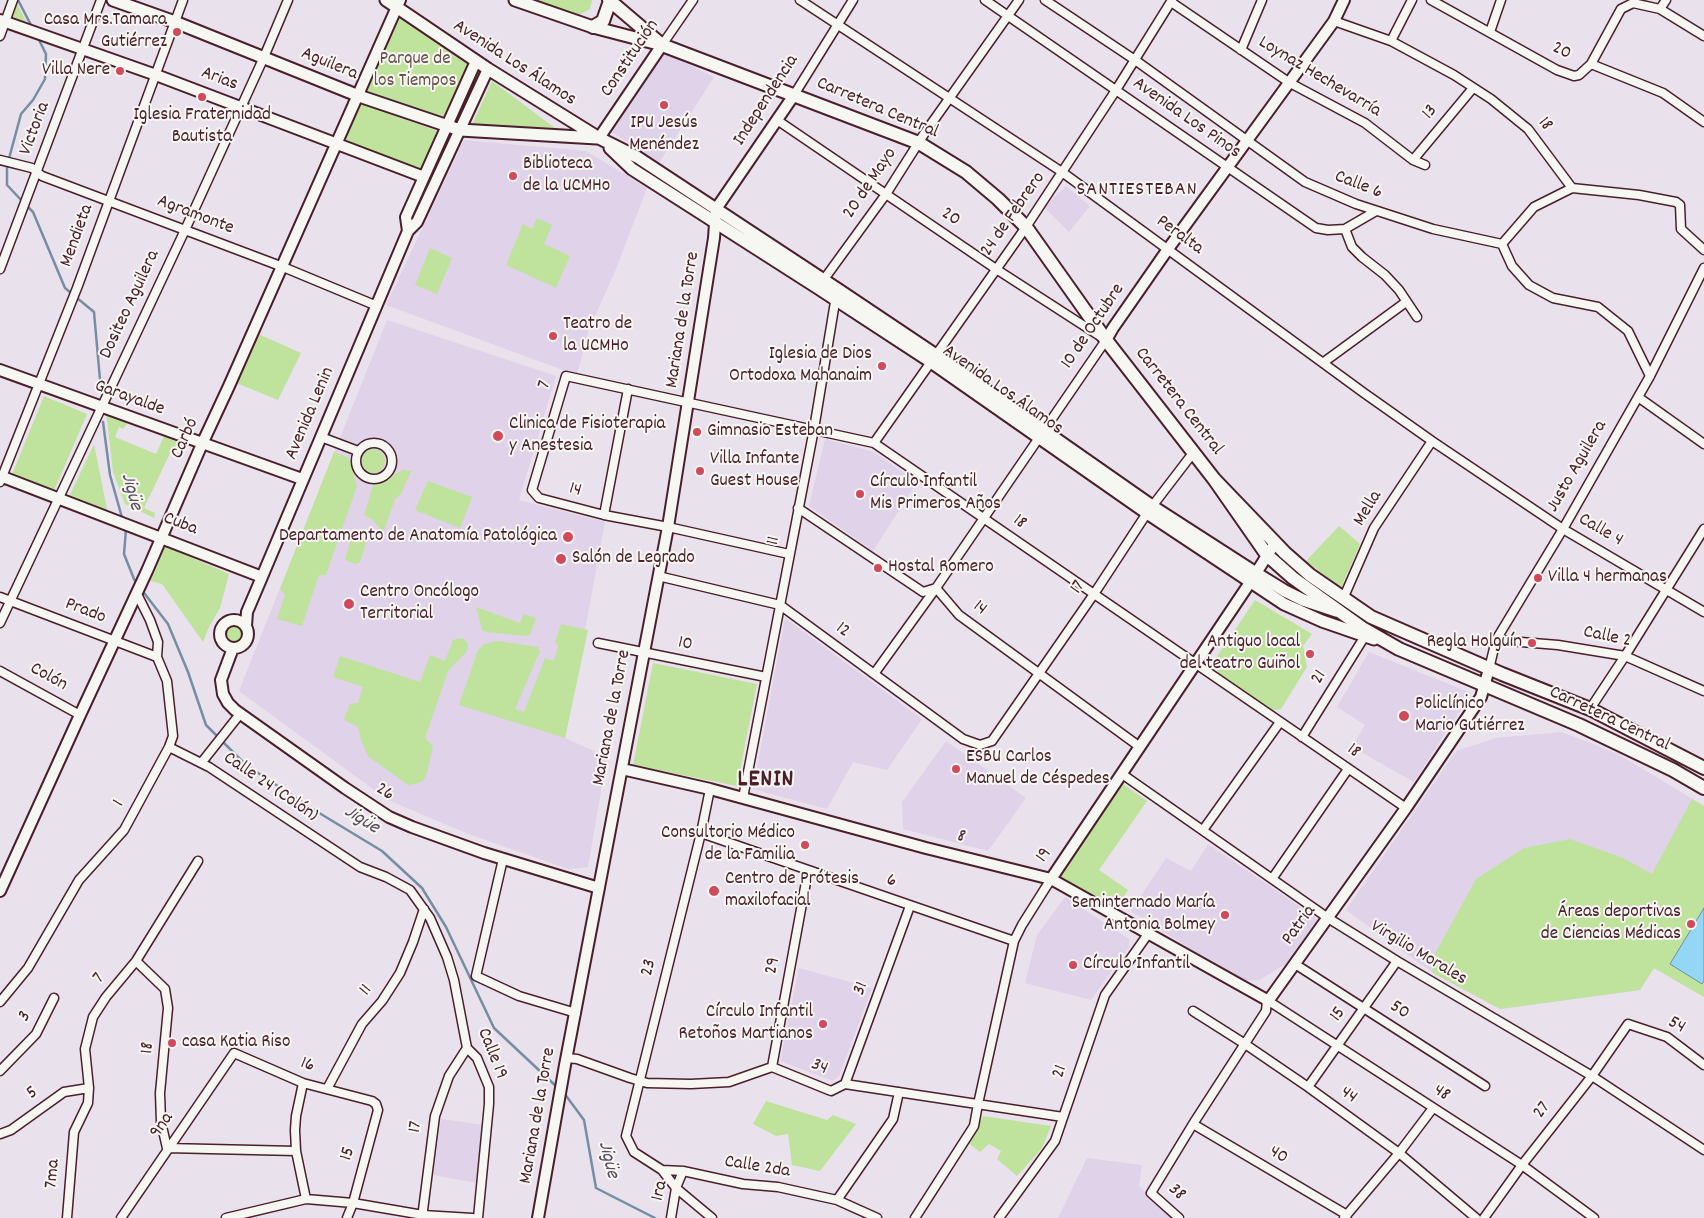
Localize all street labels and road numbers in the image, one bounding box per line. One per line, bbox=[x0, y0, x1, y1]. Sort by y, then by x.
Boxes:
street label: Avenida Los Álamos bbox=[448, 16, 580, 112]
street label: Constitución bbox=[597, 16, 665, 102]
street label: Loynaz Hechevarría bbox=[1253, 32, 1385, 124]
street label: 20 bbox=[1548, 38, 1574, 66]
street label: Aguilera bbox=[297, 43, 361, 87]
street label: Independencia bbox=[729, 51, 805, 151]
street label: Arias bbox=[197, 63, 241, 97]
street label: Carretera Central bbox=[813, 73, 941, 145]
street label: Avenida Los Pinos bbox=[1127, 73, 1245, 165]
street label: Victoria bbox=[15, 99, 57, 159]
street label: 13 bbox=[1418, 101, 1444, 125]
street label: 18 bbox=[1531, 113, 1557, 137]
street label: 20 de Mayo bbox=[839, 144, 903, 224]
street label: Calle 6 bbox=[1331, 167, 1385, 205]
street label: 24 de Febrero bbox=[977, 168, 1051, 262]
street label: Agramonte bbox=[153, 191, 237, 241]
street label: Mendieta bbox=[56, 202, 100, 270]
street label: 20 bbox=[936, 203, 964, 233]
street label: Peralta bbox=[1151, 211, 1207, 261]
street label: Dositeo Aguilera bbox=[96, 247, 166, 363]
street label: Mariana de la Torre bbox=[662, 250, 706, 390]
street label: 10 de Octubre bbox=[1057, 280, 1131, 374]
street label: Avenida Los Álamos bbox=[937, 341, 1067, 441]
street label: Carretera Central bbox=[1129, 344, 1227, 460]
street label: Avenida Lenin bbox=[281, 364, 341, 464]
street label: Garayalde bbox=[91, 376, 167, 422]
street label: 7 bbox=[534, 378, 558, 392]
street label: Carbó bbox=[167, 415, 205, 463]
street label: Justo Aguilera bbox=[1543, 417, 1613, 517]
street label: 14 bbox=[566, 478, 584, 504]
street label: Mella bbox=[1350, 487, 1388, 531]
street label: Cuba bbox=[160, 508, 200, 542]
street label: Calle 4 bbox=[1574, 509, 1626, 553]
street label: 18 bbox=[1008, 510, 1030, 536]
street label: 11 bbox=[763, 535, 787, 547]
street label: 17 bbox=[1066, 577, 1092, 599]
street label: Prado bbox=[61, 594, 109, 630]
street label: 14 bbox=[967, 596, 991, 622]
street label: 12 bbox=[830, 618, 854, 644]
street label: Calle 2 bbox=[1581, 622, 1633, 654]
street label: 10 bbox=[676, 632, 694, 658]
street label: Mariana de la Torre bbox=[589, 648, 637, 788]
street label: Colón bbox=[25, 658, 71, 698]
street label: 21 bbox=[1307, 667, 1333, 689]
street label: Carretera Central bbox=[1545, 682, 1673, 758]
street label: 18 bbox=[1342, 739, 1364, 765]
street label: Calle 24 (Colón) bbox=[218, 748, 322, 828]
street label: 26 bbox=[370, 779, 398, 807]
street label: 1 bbox=[109, 797, 131, 811]
street label: 8 bbox=[955, 826, 967, 850]
street label: 19 bbox=[1032, 844, 1058, 868]
street label: 6 bbox=[883, 870, 899, 894]
street label: Patria bbox=[1278, 902, 1322, 950]
street label: Virgilio Morales bbox=[1366, 916, 1470, 992]
street label: 29 bbox=[761, 956, 787, 976]
street label: 23 bbox=[637, 957, 663, 979]
street label: 7 bbox=[89, 969, 111, 989]
street label: 31 bbox=[849, 979, 875, 999]
street label: 11 bbox=[355, 981, 379, 1001]
street label: 50 bbox=[1385, 996, 1413, 1026]
street label: 15 bbox=[1326, 1003, 1352, 1027]
street label: 3 bbox=[14, 1008, 38, 1026]
street label: 54 bbox=[1663, 1012, 1689, 1040]
street label: Calle 19 bbox=[471, 1025, 511, 1083]
street label: 18 bbox=[137, 1042, 161, 1054]
street label: Mariana de la Torre bbox=[516, 1046, 562, 1186]
street label: 16 bbox=[297, 1053, 317, 1079]
street label: 34 bbox=[807, 1054, 831, 1082]
street label: 21 bbox=[1048, 1062, 1074, 1082]
street label: 48 bbox=[1428, 1080, 1454, 1108]
street label: 5 bbox=[23, 1082, 43, 1106]
street label: 44 bbox=[1335, 1082, 1361, 1110]
street label: 27 bbox=[1529, 1098, 1557, 1124]
street label: 9na bbox=[146, 1109, 180, 1143]
street label: 17 bbox=[405, 1120, 429, 1134]
street label: 40 bbox=[1264, 1142, 1292, 1170]
street label: 15 bbox=[336, 1145, 362, 1163]
street label: Calle 2da bbox=[723, 1152, 791, 1184]
street label: 7ma bbox=[41, 1158, 67, 1190]
street label: 1ra bbox=[648, 1179, 674, 1203]
street label: 38 bbox=[1162, 1179, 1190, 1207]

